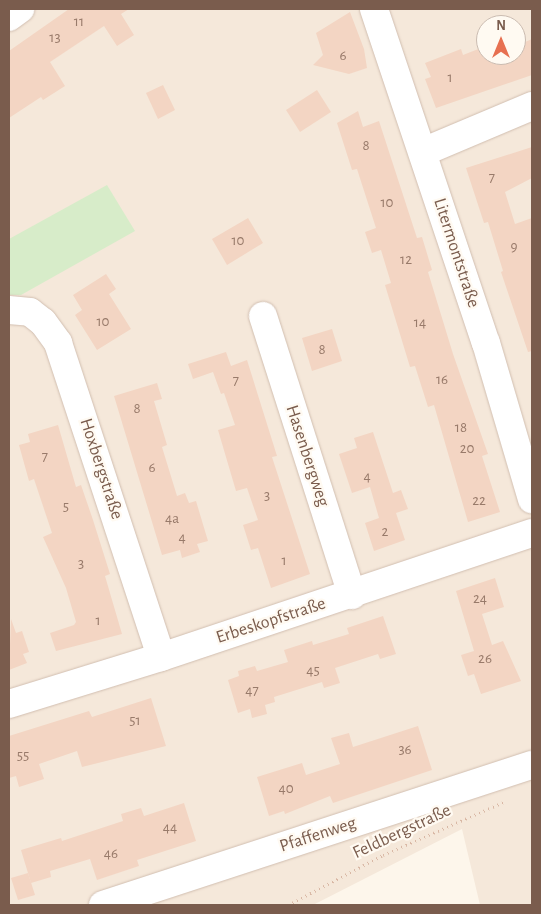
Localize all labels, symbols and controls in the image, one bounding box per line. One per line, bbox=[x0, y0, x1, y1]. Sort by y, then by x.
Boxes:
house number: 11 bbox=[74, 13, 84, 31]
north arrow bbox=[476, 15, 526, 65]
text: N bbox=[496, 19, 506, 33]
house number: 13 bbox=[49, 29, 61, 47]
house number: 6 bbox=[339, 47, 347, 65]
house number: 1 bbox=[447, 69, 453, 87]
house number: 8 bbox=[362, 137, 370, 155]
house number: 7 bbox=[489, 169, 495, 187]
house number: 10 bbox=[380, 194, 394, 212]
street label: Litermontstraße bbox=[428, 195, 484, 311]
house number: 10 bbox=[231, 232, 245, 250]
house number: 9 bbox=[510, 238, 518, 256]
house number: 12 bbox=[400, 251, 412, 269]
house number: 10 bbox=[96, 313, 110, 331]
house number: 14 bbox=[414, 314, 426, 332]
house number: 8 bbox=[318, 341, 326, 359]
house number: 16 bbox=[436, 371, 448, 389]
house number: 7 bbox=[233, 372, 239, 390]
house number: 8 bbox=[133, 400, 141, 418]
street label: Hasenbergweg bbox=[280, 403, 334, 509]
street label: Hoxbergstraße bbox=[74, 416, 128, 522]
house number: 18 bbox=[455, 419, 467, 437]
house number: 20 bbox=[460, 440, 474, 458]
house number: 7 bbox=[42, 448, 48, 466]
house number: 6 bbox=[148, 459, 156, 477]
house number: 4 bbox=[363, 468, 371, 486]
house number: 3 bbox=[264, 487, 270, 505]
house number: 22 bbox=[472, 492, 486, 510]
house number: 5 bbox=[63, 498, 69, 516]
house number: 4a bbox=[165, 510, 179, 528]
house number: 2 bbox=[382, 523, 388, 541]
house number: 4 bbox=[178, 529, 186, 547]
house number: 1 bbox=[281, 552, 287, 570]
house number: 3 bbox=[78, 555, 84, 573]
house number: 24 bbox=[473, 590, 487, 608]
street label: Erbeskopfstraße bbox=[213, 593, 329, 649]
house number: 1 bbox=[95, 612, 101, 630]
house number: 26 bbox=[478, 650, 492, 668]
house number: 45 bbox=[306, 662, 320, 680]
house number: 47 bbox=[245, 682, 259, 700]
house number: 51 bbox=[129, 712, 141, 730]
house number: 36 bbox=[398, 741, 412, 759]
house number: 55 bbox=[17, 747, 29, 765]
house number: 40 bbox=[278, 780, 294, 798]
street label: Feldbergstraße bbox=[349, 800, 455, 864]
street label: Pfaffenweg bbox=[277, 812, 359, 858]
house number: 44 bbox=[163, 819, 177, 837]
house number: 46 bbox=[104, 845, 118, 863]

